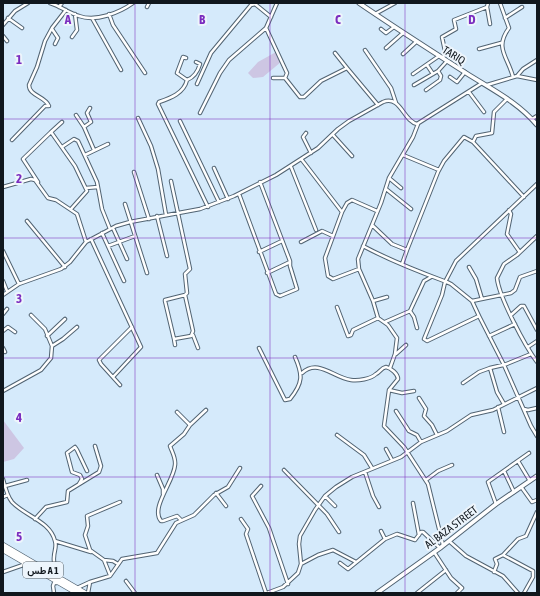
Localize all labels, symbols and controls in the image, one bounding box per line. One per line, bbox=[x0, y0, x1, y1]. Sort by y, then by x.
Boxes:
text: A bbox=[64, 12, 72, 27]
text: B bbox=[199, 12, 206, 27]
text: C bbox=[335, 12, 341, 27]
text: D bbox=[468, 12, 476, 27]
street label: TARIQ bbox=[440, 43, 468, 67]
text: 1 bbox=[16, 52, 22, 67]
text: 2 bbox=[16, 171, 22, 186]
text: 3 bbox=[16, 291, 22, 306]
text: 4 bbox=[15, 410, 22, 425]
street label: AL BAZA STREET bbox=[422, 503, 480, 551]
text: 5 bbox=[16, 529, 22, 544]
road number: طس A 1 bbox=[23, 562, 63, 578]

